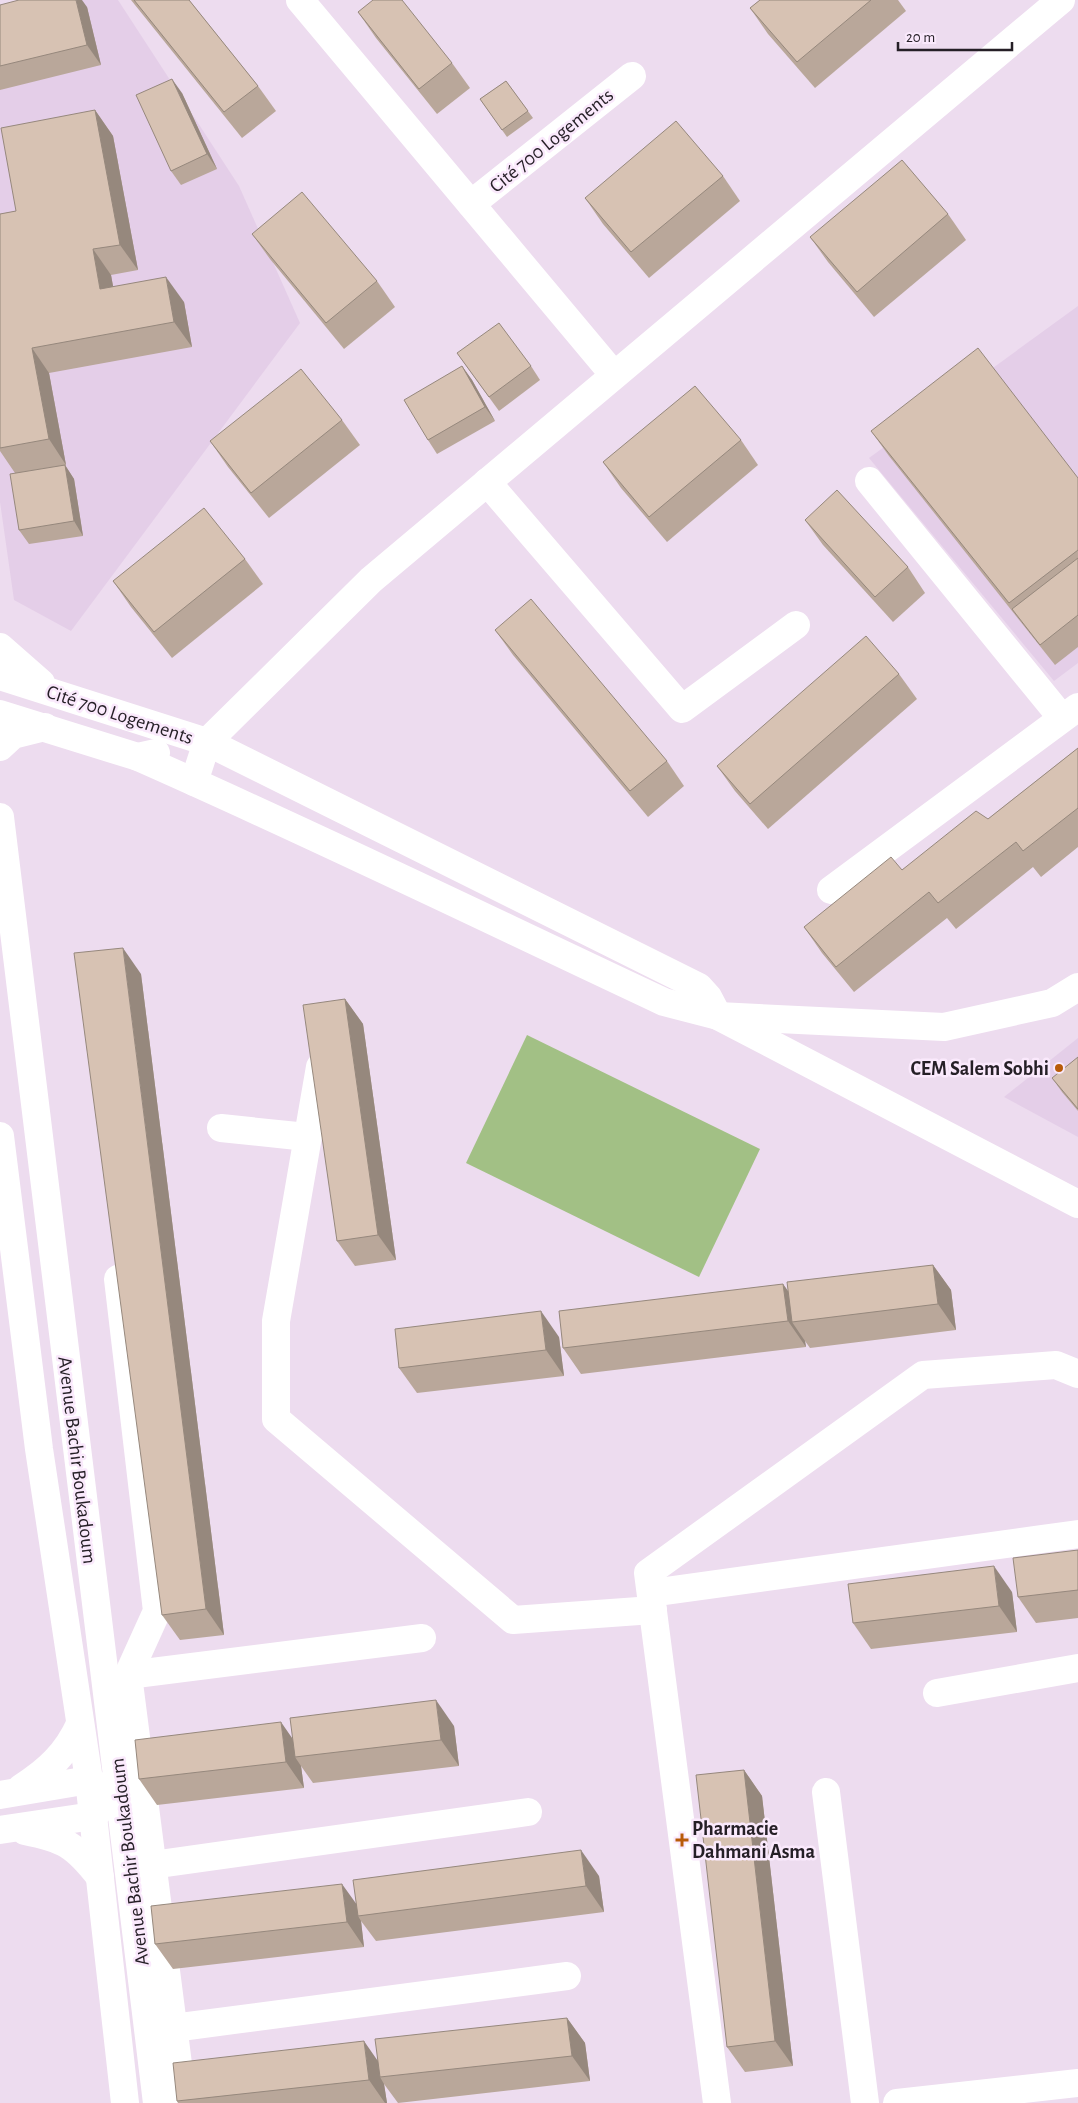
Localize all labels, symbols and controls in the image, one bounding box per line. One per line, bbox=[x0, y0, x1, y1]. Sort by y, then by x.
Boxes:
scale bar bbox=[898, 20, 1012, 52]
text: 20 m bbox=[906, 30, 935, 45]
street label: Cité 700 Logements bbox=[486, 85, 617, 197]
street label: Cité 700 Logements bbox=[44, 682, 195, 748]
place label: CEM Salem Sobhi bbox=[911, 1059, 1049, 1079]
marker: CEM Salem Sobhi bbox=[1053, 1062, 1065, 1074]
street label: Avenue Bachir Boukadoum bbox=[54, 1355, 100, 1565]
street label: Avenue Bachir Boukadoum bbox=[107, 1757, 153, 1967]
place label: Pharmacie Dahmani Asma bbox=[692, 1819, 815, 1862]
marker: Pharmacie Dahmani Asma bbox=[676, 1834, 688, 1846]

